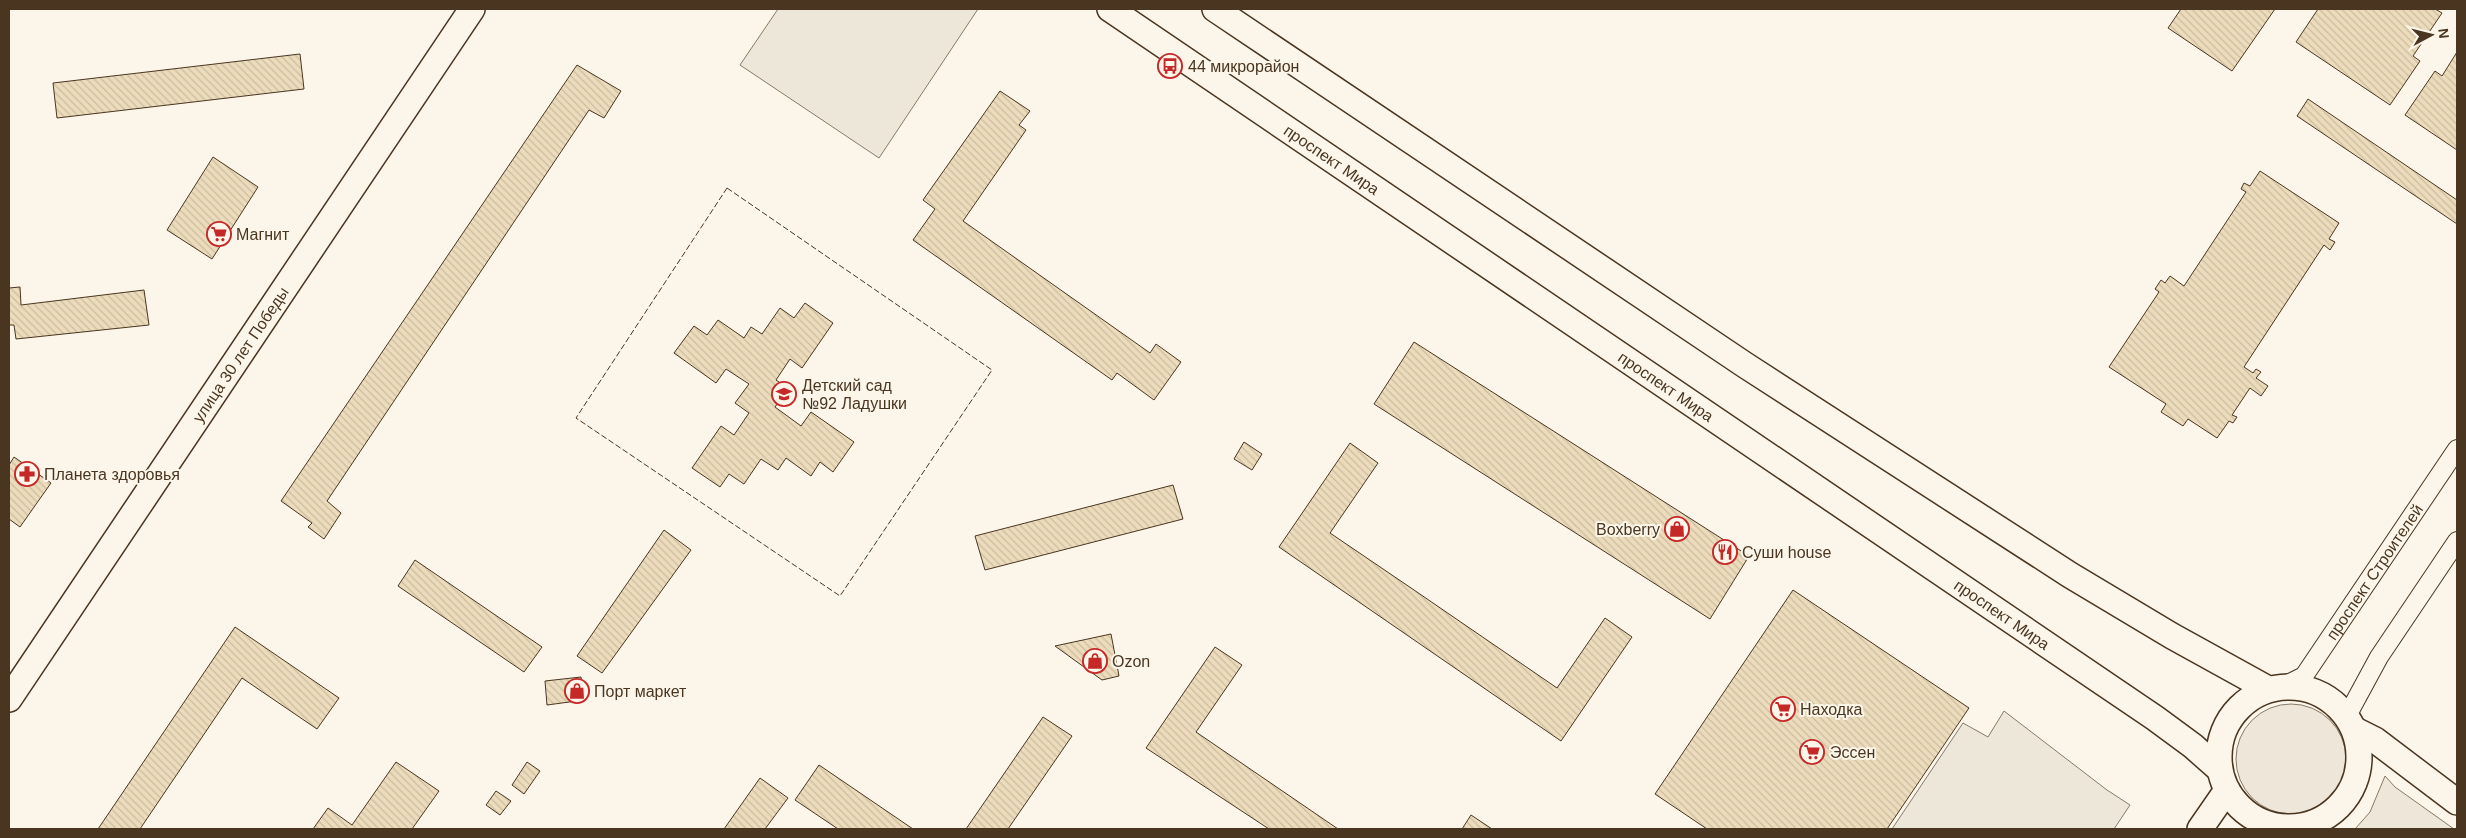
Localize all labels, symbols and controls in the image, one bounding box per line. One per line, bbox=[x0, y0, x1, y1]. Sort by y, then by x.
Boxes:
north arrow bbox=[2406, 10, 2456, 60]
text: N bbox=[2435, 27, 2452, 39]
bus stop icon: 44 микрорайон bbox=[1157, 53, 1183, 79]
place label: 44 микрорайон bbox=[1188, 58, 1299, 75]
street label: проспект Мира bbox=[1281, 122, 1382, 198]
supermarket icon: Магнит bbox=[206, 221, 232, 247]
place label: Магнит bbox=[236, 226, 290, 243]
street label: улица 30 лет Победы bbox=[189, 284, 292, 425]
street label: проспект Мира bbox=[1615, 348, 1717, 425]
place label: Детский сад №92 Ладушки bbox=[802, 377, 907, 412]
school or university icon: Детский сад №92 Ладушки bbox=[771, 381, 797, 407]
pharmacy icon: Планета здоровья bbox=[14, 461, 40, 487]
place label: Планета здоровья bbox=[44, 466, 180, 483]
street label: проспект Строителей bbox=[2323, 501, 2426, 643]
shop icon: Boxberry bbox=[1664, 516, 1690, 542]
place label: Boxberry bbox=[1596, 521, 1660, 538]
restaurant icon: Суши house bbox=[1712, 539, 1738, 565]
place label: Суши house bbox=[1742, 544, 1831, 561]
street label: проспект Мира bbox=[1951, 576, 2053, 653]
shop icon: Ozon bbox=[1082, 648, 1108, 674]
place label: Ozon bbox=[1112, 653, 1150, 670]
shop icon: Порт маркет bbox=[564, 678, 590, 704]
place label: Порт маркет bbox=[594, 683, 687, 700]
supermarket icon: Находка bbox=[1770, 696, 1796, 722]
place label: Находка bbox=[1800, 701, 1863, 718]
supermarket icon: Эссен bbox=[1799, 739, 1825, 765]
place label: Эссен bbox=[1830, 744, 1875, 761]

